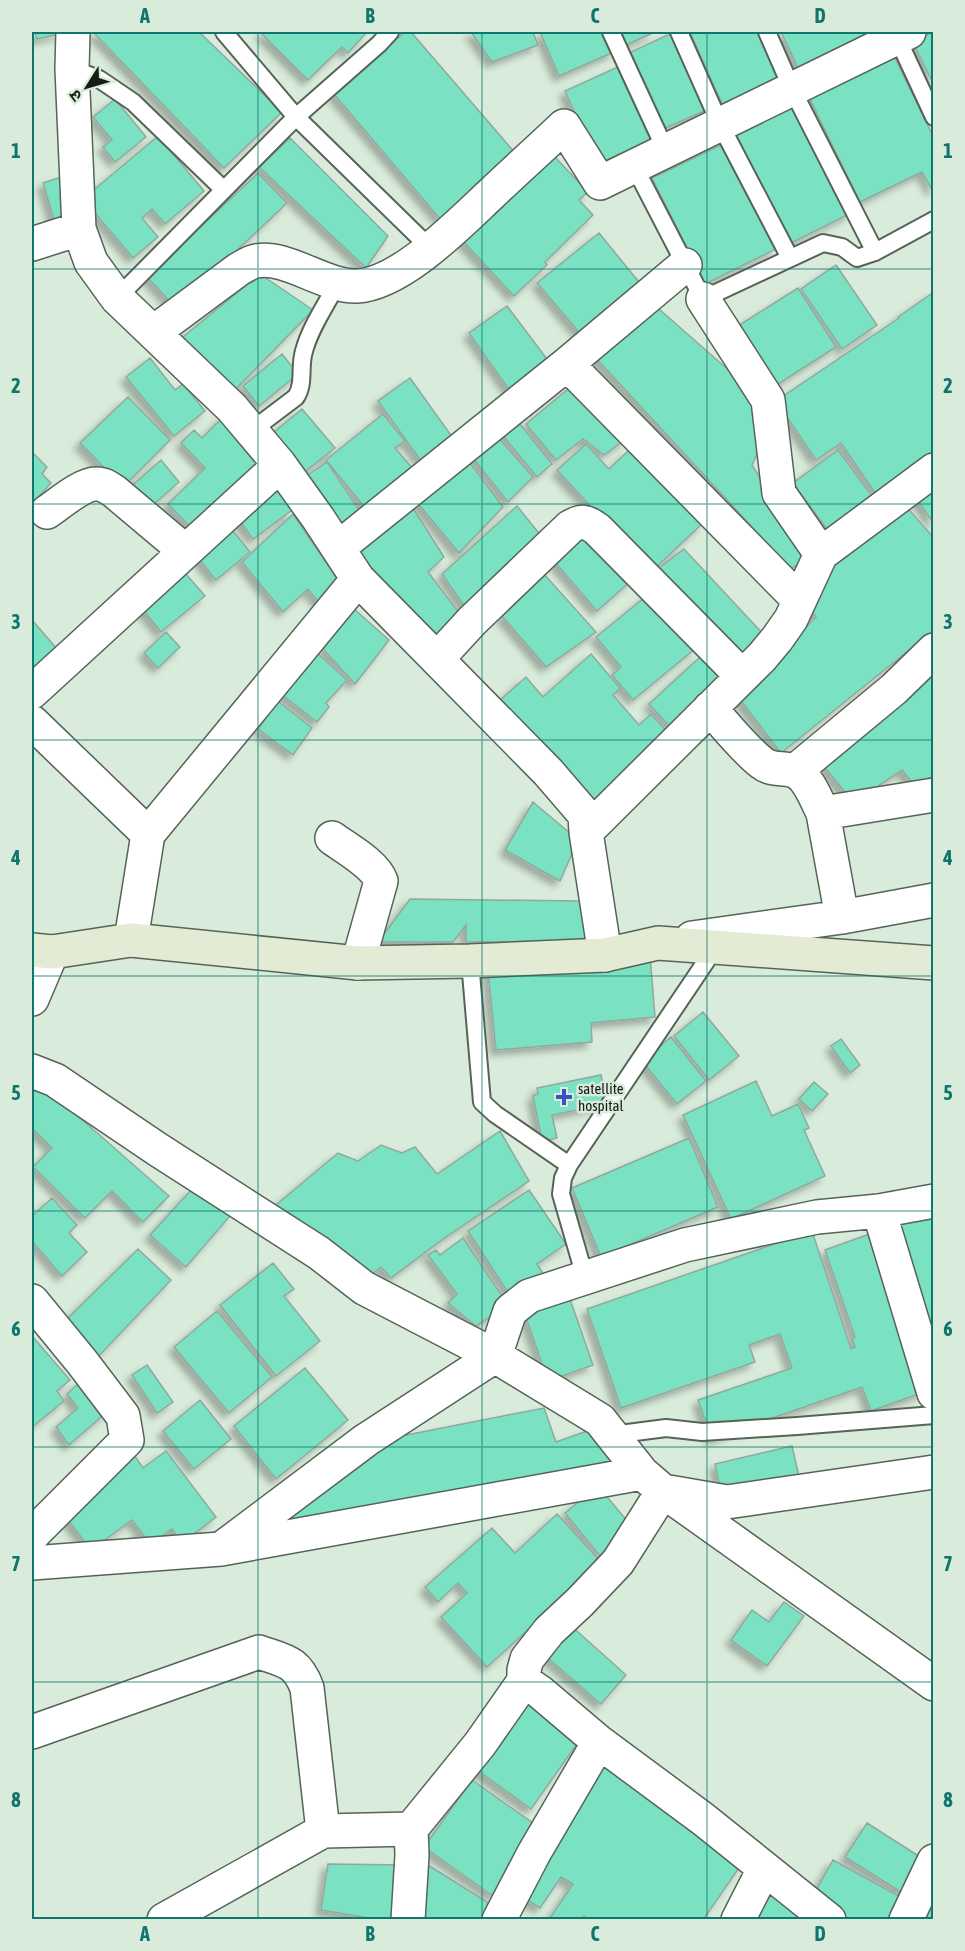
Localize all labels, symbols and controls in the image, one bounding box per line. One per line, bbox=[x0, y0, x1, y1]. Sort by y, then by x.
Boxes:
text: A bbox=[139, 4, 150, 27]
text: B bbox=[365, 4, 375, 27]
text: C bbox=[591, 4, 600, 27]
text: D bbox=[814, 4, 826, 27]
north arrow bbox=[57, 57, 117, 117]
text: उ bbox=[65, 86, 85, 105]
text: 1 bbox=[11, 139, 21, 162]
text: 1 bbox=[943, 139, 953, 162]
text: 2 bbox=[11, 374, 21, 397]
text: 2 bbox=[943, 374, 953, 397]
text: 3 bbox=[11, 610, 21, 633]
text: 3 bbox=[943, 610, 953, 633]
text: 4 bbox=[10, 846, 21, 869]
text: 4 bbox=[942, 846, 953, 869]
place label: satellite hospital bbox=[578, 1080, 624, 1114]
text: 5 bbox=[11, 1081, 21, 1104]
text: 5 bbox=[943, 1081, 953, 1104]
marker: satellite hospital bbox=[555, 1088, 573, 1106]
text: 6 bbox=[11, 1317, 21, 1340]
text: 6 bbox=[943, 1317, 953, 1340]
text: 7 bbox=[11, 1552, 21, 1575]
text: 7 bbox=[943, 1552, 953, 1575]
text: 8 bbox=[11, 1788, 21, 1811]
text: 8 bbox=[943, 1788, 953, 1811]
text: A bbox=[139, 1922, 150, 1945]
text: B bbox=[365, 1922, 375, 1945]
text: C bbox=[591, 1922, 600, 1945]
text: D bbox=[814, 1922, 826, 1945]

